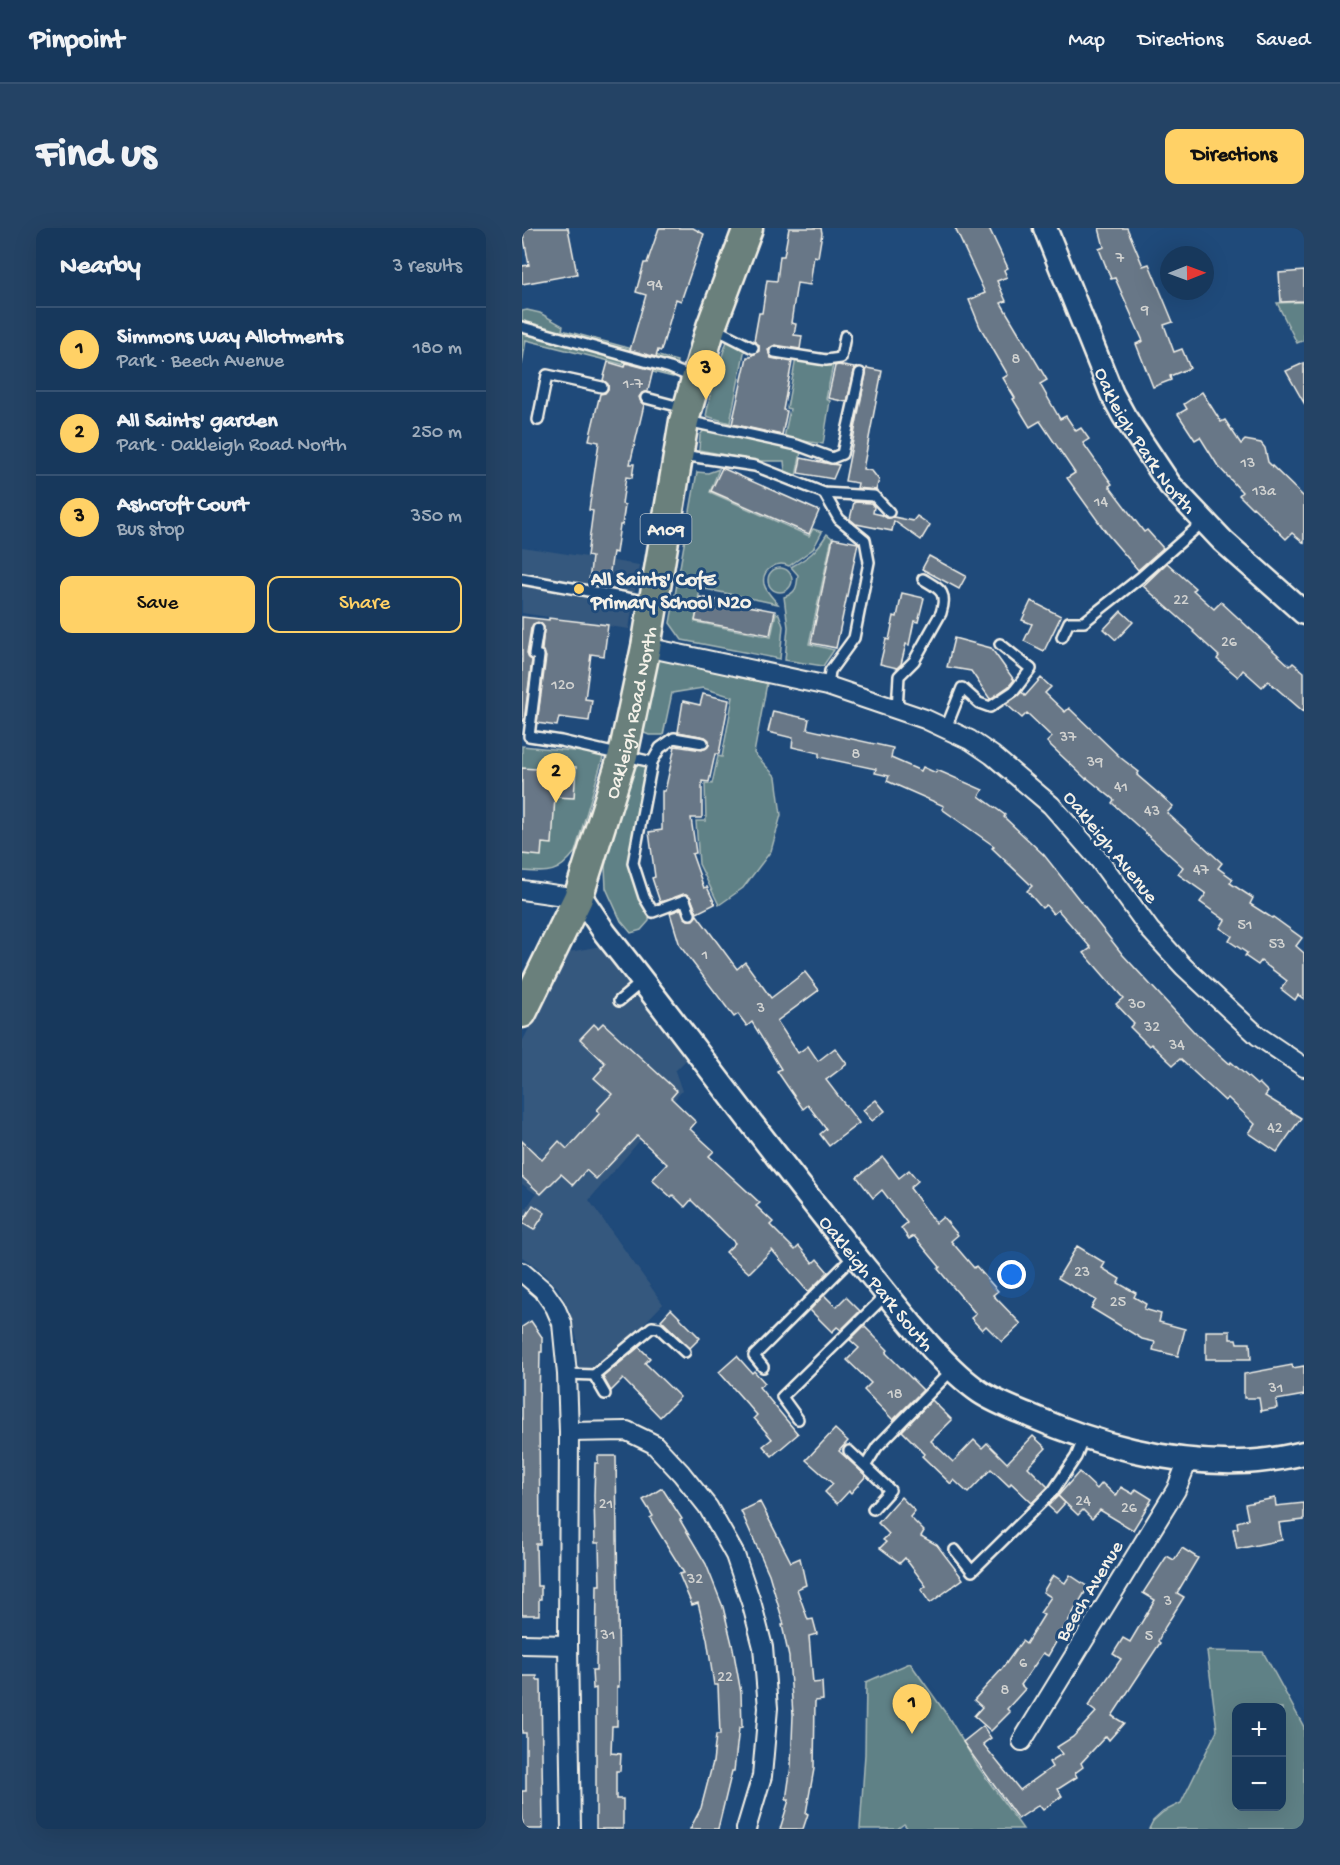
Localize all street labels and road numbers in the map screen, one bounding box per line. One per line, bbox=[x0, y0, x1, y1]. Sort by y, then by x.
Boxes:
street label: Oakleigh Park North bbox=[1088, 365, 1200, 520]
road number: A109 bbox=[640, 514, 692, 544]
street label: Oakleigh Road North bbox=[602, 625, 664, 802]
street label: Oakleigh Avenue bbox=[1057, 787, 1162, 910]
street label: Oakleigh Park South bbox=[812, 1212, 938, 1358]
street label: Beech Avenue bbox=[1051, 1537, 1130, 1647]

